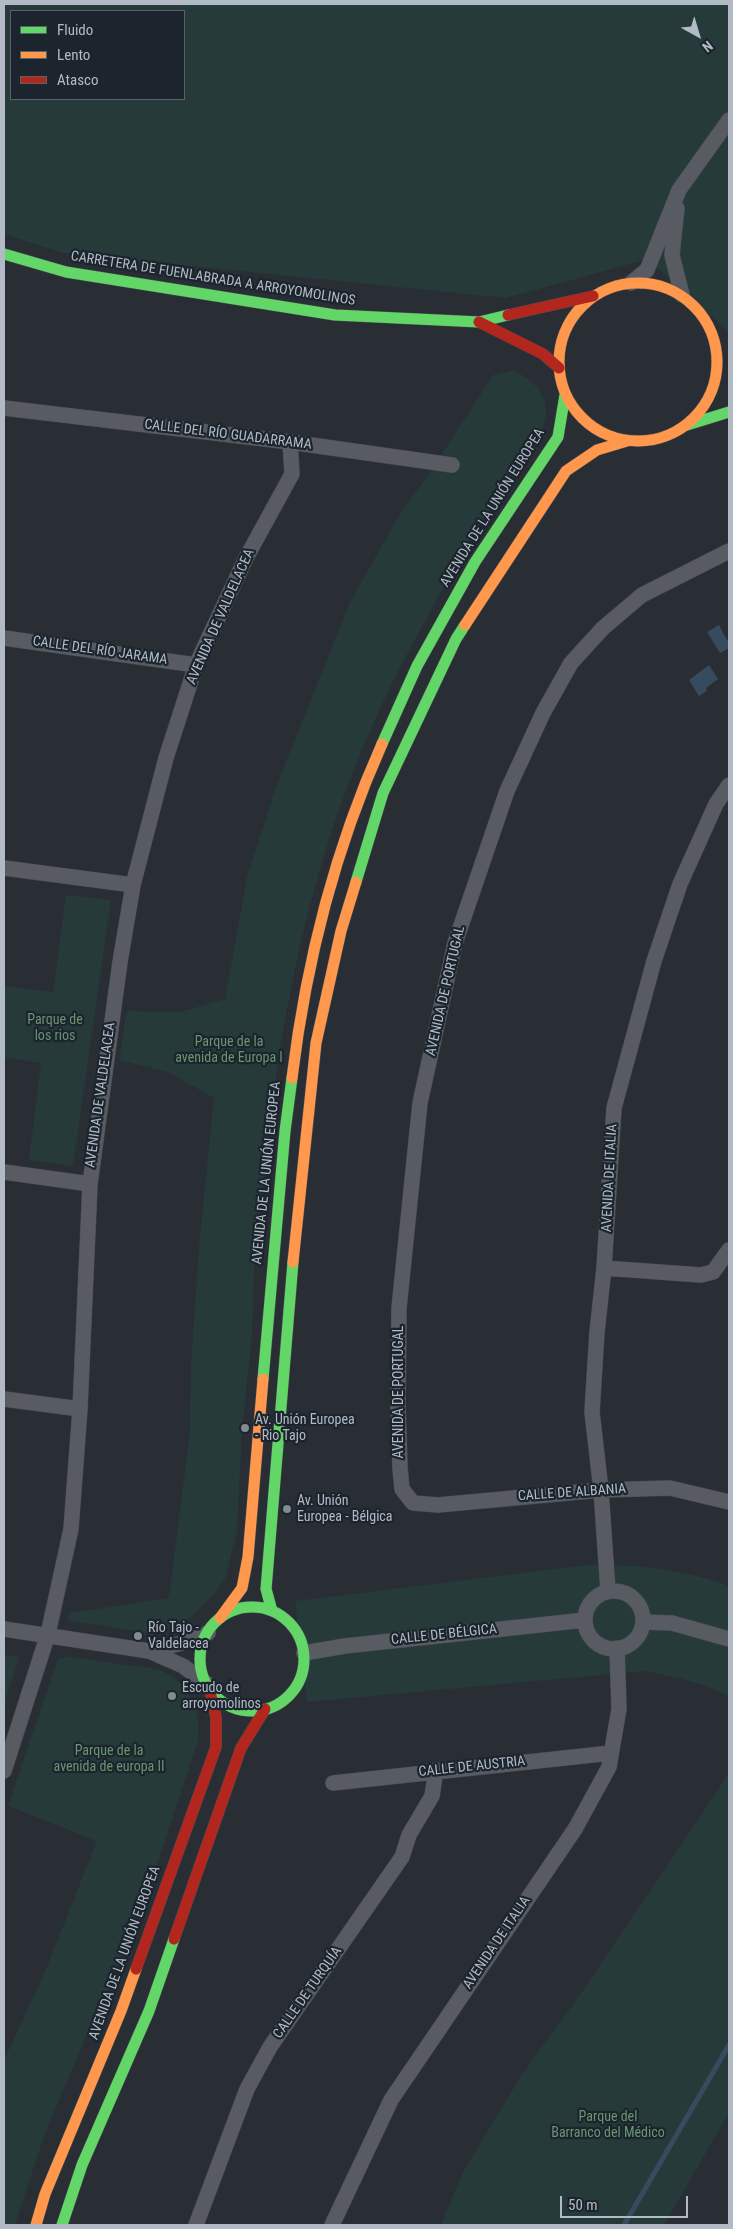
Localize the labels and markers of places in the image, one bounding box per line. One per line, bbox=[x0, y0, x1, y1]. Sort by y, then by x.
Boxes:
place label: Av. Unión Europea - Rio Tajo bbox=[255, 1412, 355, 1444]
marker: Av. Unión Europea - Rio Tajo bbox=[239, 1422, 251, 1434]
place label: Av. Unión Europea - Bélgica bbox=[297, 1493, 393, 1525]
marker: Av. Unión Europea - Bélgica bbox=[281, 1503, 293, 1515]
place label: Río Tajo - Valdelacea bbox=[148, 1620, 209, 1652]
marker: Río Tajo - Valdelacea bbox=[132, 1630, 144, 1642]
place label: Escudo de arroyomolinos bbox=[182, 1680, 261, 1712]
marker: Escudo de arroyomolinos bbox=[166, 1690, 178, 1702]

